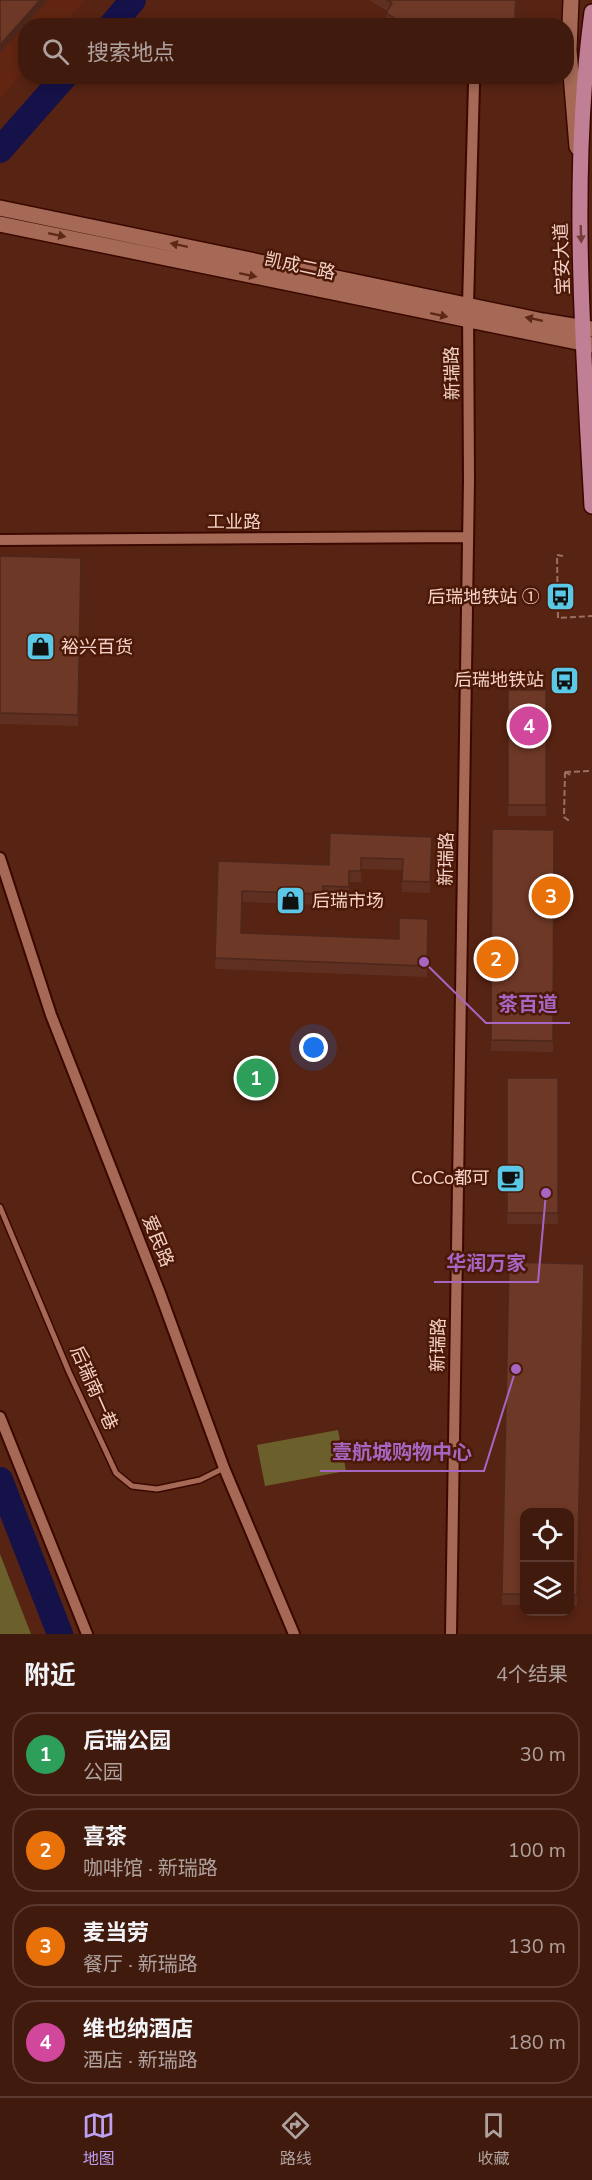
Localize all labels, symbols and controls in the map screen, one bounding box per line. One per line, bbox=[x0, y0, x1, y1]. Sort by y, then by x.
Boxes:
search box bbox=[18, 18, 574, 84]
icon: search bbox=[39, 35, 72, 68]
text: 搜索地点 bbox=[87, 38, 175, 68]
street label: 宝安大道 bbox=[549, 223, 575, 295]
one-way arrow bbox=[576, 225, 586, 244]
one-way arrow bbox=[48, 231, 67, 241]
one-way arrow bbox=[169, 240, 188, 249]
street label: 凯成二路 bbox=[262, 247, 338, 285]
one-way arrow bbox=[239, 271, 258, 280]
one-way arrow bbox=[430, 311, 449, 320]
one-way arrow bbox=[525, 314, 544, 323]
street label: 新瑞路 bbox=[440, 346, 464, 400]
street label: 工业路 bbox=[207, 510, 261, 534]
bus stop icon: 后瑞地铁站 ① bbox=[545, 581, 577, 613]
place label: 后瑞地铁站 ① bbox=[427, 585, 540, 609]
shop icon: 裕兴百货 bbox=[24, 631, 56, 663]
place label: 裕兴百货 bbox=[61, 635, 133, 659]
bus stop icon: 后瑞地铁站 bbox=[549, 664, 581, 696]
place label: 后瑞地铁站 bbox=[454, 668, 544, 692]
pin: 4 bbox=[510, 704, 548, 748]
street label: 新瑞路 bbox=[434, 832, 458, 886]
pin: 3 bbox=[532, 874, 570, 918]
shop icon: 后瑞市场 bbox=[275, 885, 307, 917]
place label: 后瑞市场 bbox=[312, 889, 384, 913]
pin: 2 bbox=[476, 936, 516, 982]
callout: 茶百道 bbox=[486, 985, 570, 1023]
text: 茶百道 bbox=[498, 991, 558, 1018]
your location bbox=[299, 1033, 328, 1062]
pin: 1 bbox=[236, 1056, 276, 1100]
cafe icon: CoCo都可 bbox=[495, 1162, 527, 1194]
place label: CoCo都可 bbox=[411, 1166, 490, 1190]
street label: 爱民路 bbox=[137, 1211, 179, 1271]
callout: 华润万家 bbox=[434, 1244, 538, 1282]
text: 华润万家 bbox=[446, 1250, 526, 1277]
street label: 新瑞路 bbox=[426, 1318, 450, 1372]
street label: 后瑞南一巷 bbox=[65, 1342, 123, 1434]
callout: 壹航城购物中心 bbox=[320, 1433, 484, 1471]
text: 壹航城购物中心 bbox=[332, 1439, 472, 1466]
map controls bbox=[520, 1508, 574, 1616]
button: locate bbox=[520, 1508, 574, 1562]
button: layers bbox=[520, 1562, 574, 1616]
text: 附近 bbox=[24, 1658, 76, 1693]
text: 4个结果 bbox=[496, 1661, 568, 1688]
text: 后瑞公园 bbox=[83, 1726, 171, 1756]
text: 1 bbox=[40, 1741, 52, 1768]
text: 30 m bbox=[520, 1741, 566, 1768]
text: 公园 bbox=[83, 1759, 123, 1786]
text: 喜茶 bbox=[83, 1822, 127, 1852]
text: 2 bbox=[40, 1837, 52, 1864]
text: 100 m bbox=[508, 1837, 566, 1864]
text: 咖啡馆 · 新瑞路 bbox=[83, 1855, 218, 1882]
text: 麦当劳 bbox=[83, 1918, 149, 1948]
text: 3 bbox=[40, 1933, 52, 1960]
text: 130 m bbox=[508, 1933, 566, 1960]
text: 餐厅 · 新瑞路 bbox=[83, 1951, 198, 1978]
text: 维也纳酒店 bbox=[83, 2014, 193, 2044]
text: 4 bbox=[40, 2029, 52, 2056]
text: 180 m bbox=[508, 2029, 566, 2056]
text: 酒店 · 新瑞路 bbox=[83, 2047, 198, 2074]
tab: 地图 bbox=[82, 2109, 115, 2170]
tab: 路线 bbox=[279, 2109, 312, 2170]
tab: 收藏 bbox=[477, 2109, 510, 2170]

